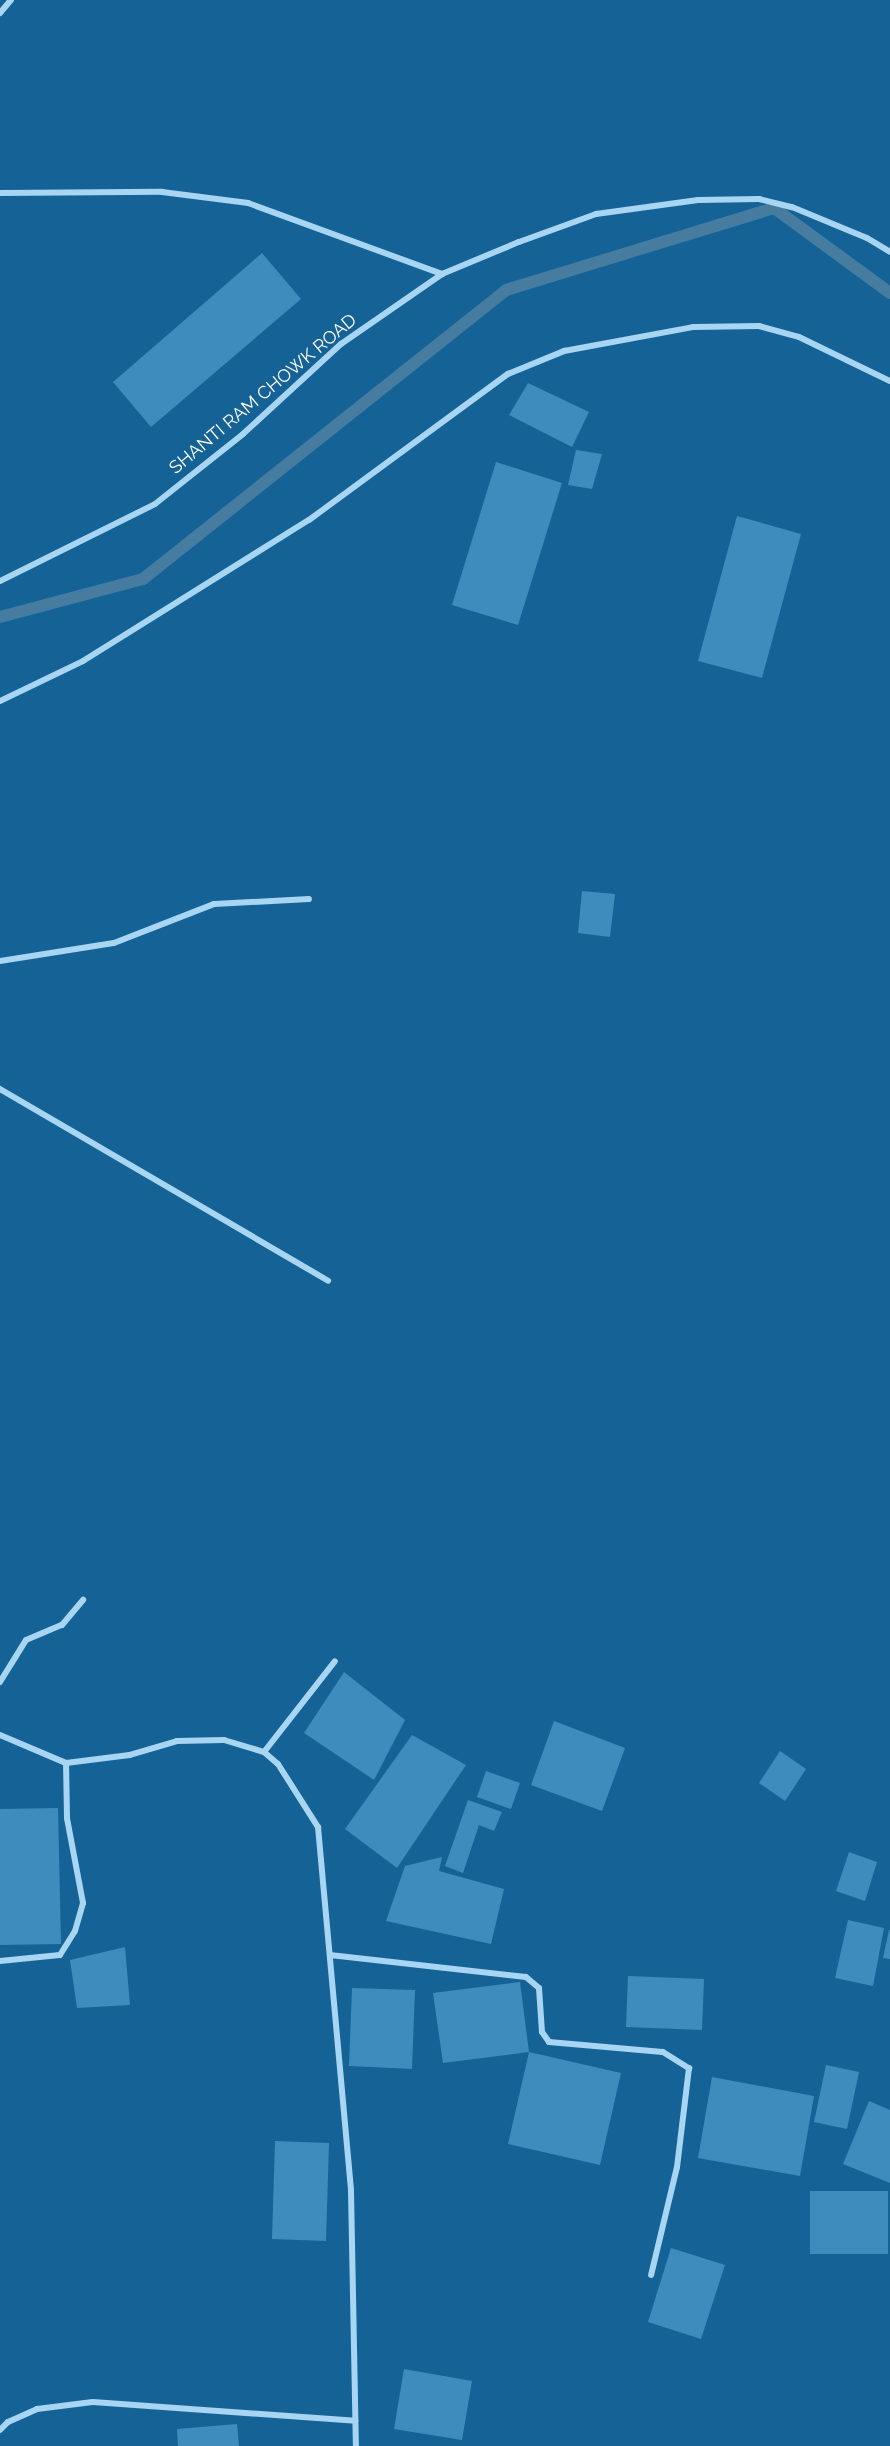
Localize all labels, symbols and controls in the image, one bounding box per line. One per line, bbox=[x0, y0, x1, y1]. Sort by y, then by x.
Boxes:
street label: SHANTI RAM CHOWK ROAD bbox=[165, 309, 361, 479]

